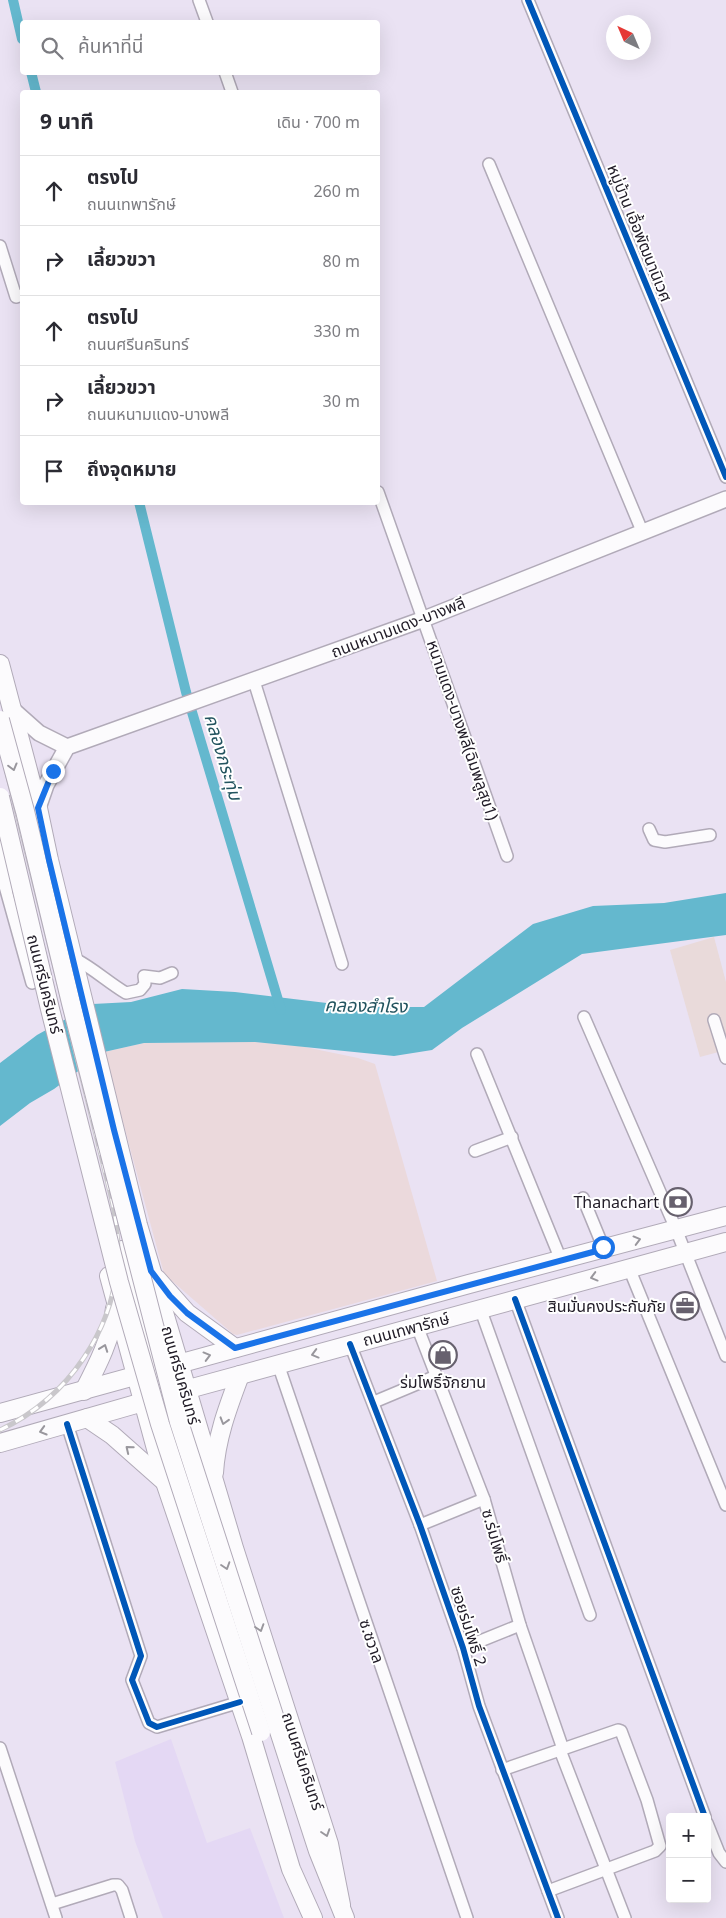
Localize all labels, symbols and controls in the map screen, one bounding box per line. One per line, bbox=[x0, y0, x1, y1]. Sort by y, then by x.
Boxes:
north arrow bbox=[606, 15, 651, 60]
search box bbox=[20, 20, 380, 75]
text: ค้นหาที่นี่ bbox=[78, 33, 143, 59]
icon: search bbox=[38, 34, 66, 62]
text: 9 นาที bbox=[40, 107, 94, 135]
text: เดิน · 700 m bbox=[277, 111, 360, 133]
street label: หมู่บ้าน เอื้อพัฒนานิเวศ bbox=[602, 161, 678, 305]
text: ตรงไป bbox=[87, 164, 139, 190]
icon: ahead bbox=[40, 177, 68, 205]
text: 260 m bbox=[313, 180, 360, 202]
text: ถนนเทพารักษ์ bbox=[87, 193, 176, 215]
text: เลี้ยวขวา bbox=[87, 246, 156, 272]
icon: right bbox=[40, 247, 68, 275]
text: 80 m bbox=[323, 250, 360, 272]
text: ตรงไป bbox=[87, 304, 139, 330]
icon: ahead bbox=[40, 317, 68, 345]
text: 330 m bbox=[313, 320, 360, 342]
text: ถนนศรีนครินทร์ bbox=[87, 333, 189, 355]
text: เลี้ยวขวา bbox=[87, 374, 156, 400]
icon: right bbox=[40, 387, 68, 415]
text: 30 m bbox=[323, 390, 360, 412]
text: ถนนหนามแดง-บางพลี bbox=[87, 403, 229, 425]
text: ถึงจุดหมาย bbox=[87, 456, 177, 482]
icon: arrive bbox=[40, 457, 68, 485]
street label: ถนนหนามแดง-บางพลี bbox=[328, 591, 468, 663]
street label: หนามแดง-บางพลี(ฉิมพลูสุข1) bbox=[422, 637, 504, 823]
water label: คลองกระทุ่ม bbox=[199, 711, 249, 805]
route end bbox=[42, 760, 65, 783]
one-way arrow bbox=[7, 762, 17, 770]
street label: ถนนศรีนครินทร์ bbox=[22, 932, 68, 1037]
water label: คลองสำโรง bbox=[324, 992, 409, 1018]
bank icon: Thanachart bbox=[663, 1187, 693, 1217]
place label: Thanachart bbox=[573, 1191, 659, 1213]
one-way arrow bbox=[633, 1235, 641, 1245]
route start bbox=[592, 1236, 615, 1259]
one-way arrow bbox=[590, 1271, 599, 1282]
office icon: สินมั่นคงประกันภัย bbox=[670, 1291, 700, 1321]
place label: สินมั่นคงประกันภัย bbox=[548, 1295, 666, 1317]
street label: ถนนเทพารักษ์ bbox=[360, 1307, 452, 1351]
street label: ถนนศรีนครินทร์ bbox=[156, 1323, 206, 1428]
shop icon: ร่มโพธิ์จักยาน bbox=[428, 1340, 458, 1370]
one-way arrow bbox=[98, 1344, 108, 1352]
one-way arrow bbox=[312, 1348, 320, 1358]
one-way arrow bbox=[202, 1351, 210, 1361]
place label: ร่มโพธิ์จักยาน bbox=[400, 1371, 486, 1393]
one-way arrow bbox=[219, 1416, 229, 1424]
one-way arrow bbox=[40, 1425, 48, 1435]
one-way arrow bbox=[126, 1446, 135, 1454]
street label: ซ.ร่มโพธิ์ bbox=[477, 1506, 513, 1566]
one-way arrow bbox=[220, 1561, 230, 1570]
street label: ซอยร่มโพธิ์ 2 bbox=[446, 1583, 492, 1669]
street label: ซ.ชวาล bbox=[354, 1616, 390, 1666]
one-way arrow bbox=[254, 1623, 264, 1632]
street label: ถนนศรีนครินทร์ bbox=[277, 1709, 329, 1814]
map controls bbox=[666, 1813, 711, 1903]
button: + bbox=[666, 1813, 711, 1858]
one-way arrow bbox=[320, 1828, 330, 1836]
button: − bbox=[666, 1858, 711, 1903]

